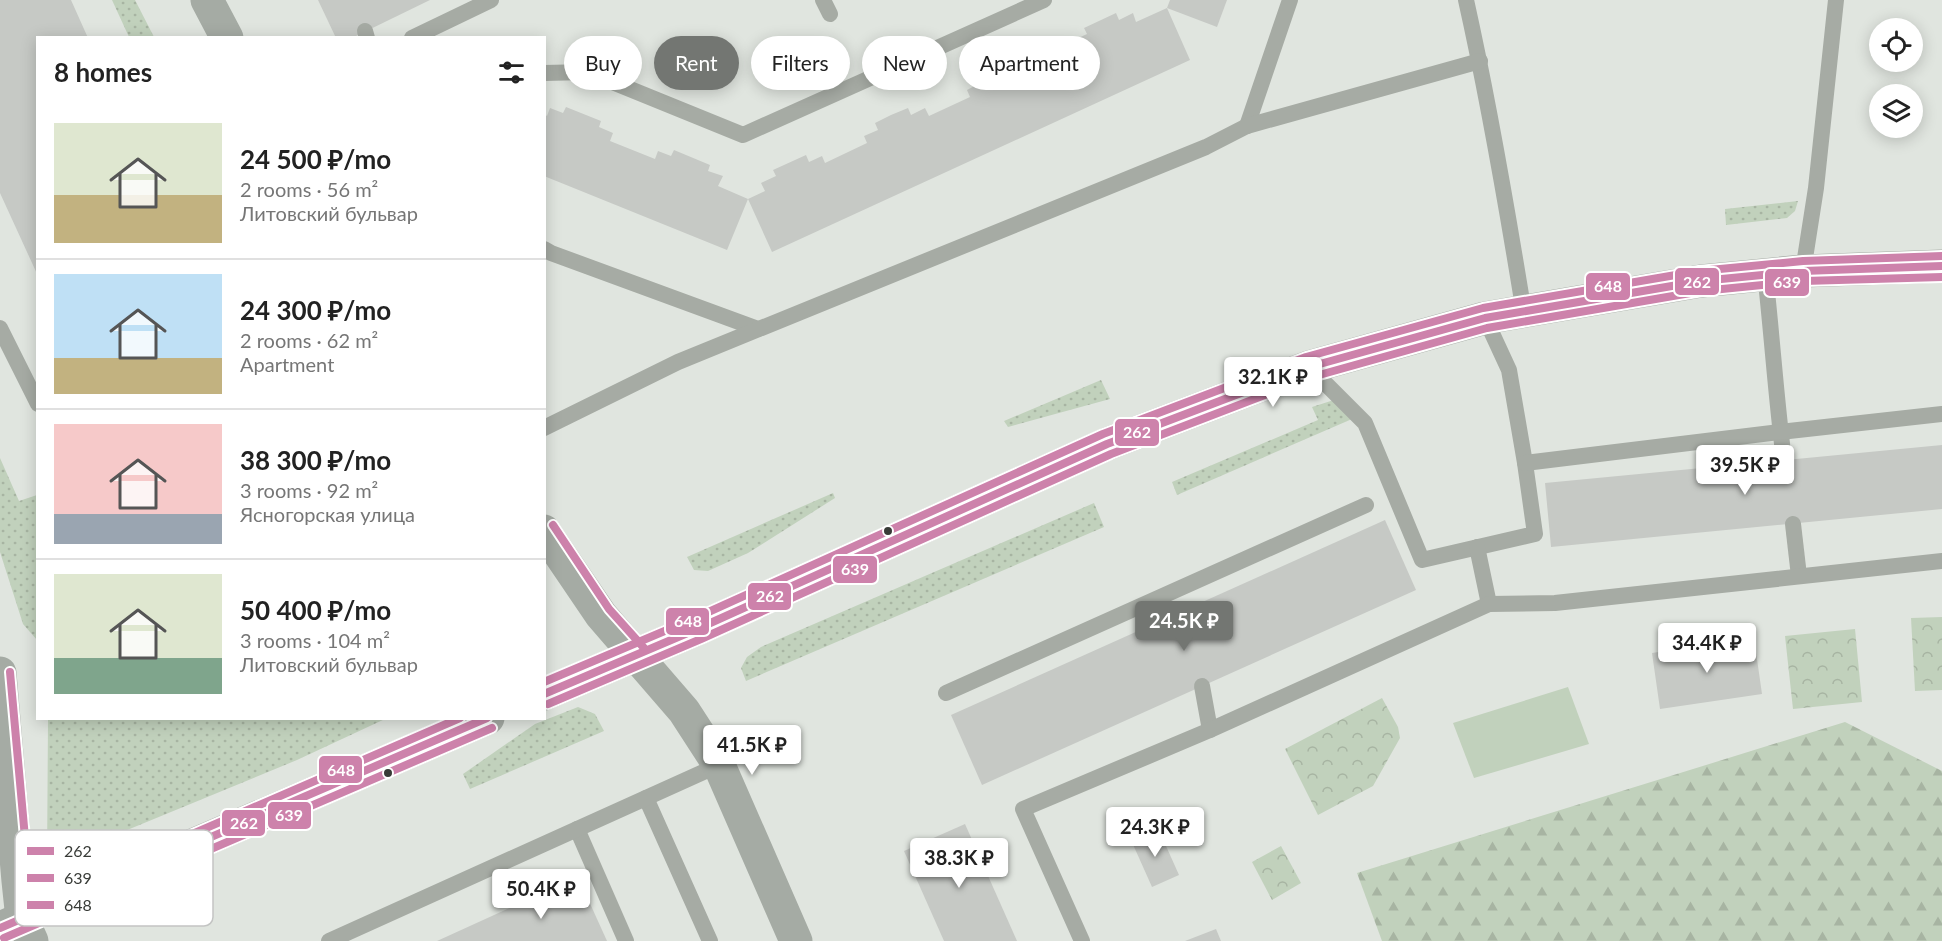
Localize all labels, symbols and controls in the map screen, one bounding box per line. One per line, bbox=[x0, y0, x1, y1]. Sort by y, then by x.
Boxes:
map controls bbox=[1869, 18, 1923, 138]
button: locate bbox=[1869, 18, 1923, 72]
chip: Buy bbox=[564, 36, 642, 90]
chip: Rent bbox=[654, 36, 739, 90]
chip: Filters bbox=[751, 36, 850, 90]
chip: New bbox=[862, 36, 947, 90]
chip: Apartment bbox=[959, 36, 1100, 90]
text: 8 homes bbox=[54, 56, 152, 88]
icon: filters bbox=[495, 56, 528, 89]
button: layers bbox=[1869, 84, 1923, 138]
text: 24 500 ₽/mo bbox=[240, 143, 391, 175]
icon: home bbox=[102, 147, 174, 219]
text: 2 rooms · 56 m² bbox=[240, 177, 378, 201]
text: Литовский бульвар bbox=[240, 201, 418, 225]
line badge: 262 bbox=[1674, 267, 1720, 296]
line badge: 639 bbox=[1764, 268, 1810, 297]
line badge: 648 bbox=[1585, 272, 1631, 301]
text: 262 bbox=[1683, 272, 1711, 291]
text: 639 bbox=[1773, 272, 1801, 291]
text: 648 bbox=[1594, 276, 1622, 295]
text: 24 300 ₽/mo bbox=[240, 294, 391, 326]
icon: home bbox=[102, 298, 174, 370]
text: 2 rooms · 62 m² bbox=[240, 328, 378, 352]
text: Apartment bbox=[240, 352, 334, 376]
pin: 32.1K ₽ bbox=[1218, 357, 1328, 408]
text: 32.1K ₽ bbox=[1238, 364, 1308, 388]
line badge: 262 bbox=[1114, 418, 1160, 447]
text: 262 bbox=[1123, 422, 1151, 441]
text: 38 300 ₽/mo bbox=[240, 444, 391, 476]
pin: 39.5K ₽ bbox=[1690, 445, 1800, 496]
icon: home bbox=[102, 448, 174, 520]
text: 39.5K ₽ bbox=[1710, 452, 1780, 476]
text: 3 rooms · 92 m² bbox=[240, 478, 378, 502]
text: Ясногорская улица bbox=[240, 502, 415, 526]
unlabelled marker bbox=[882, 525, 894, 537]
line badge: 639 bbox=[832, 555, 878, 584]
text: 639 bbox=[841, 559, 869, 578]
line badge: 262 bbox=[747, 582, 792, 611]
text: 262 bbox=[756, 586, 784, 605]
text: 50 400 ₽/mo bbox=[240, 594, 391, 626]
icon: home bbox=[102, 598, 174, 670]
pin: 24.5K ₽ bbox=[1129, 601, 1239, 652]
line badge: 648 bbox=[665, 607, 710, 636]
text: 24.5K ₽ bbox=[1149, 608, 1219, 632]
text: 648 bbox=[674, 611, 702, 630]
pin: 34.4K ₽ bbox=[1652, 623, 1762, 674]
text: 3 rooms · 104 m² bbox=[240, 628, 390, 652]
text: 34.4K ₽ bbox=[1672, 630, 1742, 654]
text: Литовский бульвар bbox=[240, 652, 418, 676]
pin: 41.5K ₽ bbox=[697, 725, 807, 776]
text: 41.5K ₽ bbox=[717, 732, 787, 756]
line badge: 648 bbox=[318, 755, 363, 784]
text: 648 bbox=[327, 760, 355, 779]
unlabelled marker bbox=[382, 767, 394, 779]
line badge: 639 bbox=[267, 801, 312, 830]
text: 639 bbox=[275, 805, 303, 824]
pin: 24.3K ₽ bbox=[1100, 807, 1210, 858]
line badge: 262 bbox=[221, 809, 266, 837]
text: 262 bbox=[230, 813, 258, 832]
text: 24.3K ₽ bbox=[1120, 814, 1190, 838]
legend bbox=[15, 830, 213, 926]
pin: 38.3K ₽ bbox=[904, 838, 1014, 889]
text: 262 bbox=[64, 841, 92, 860]
text: 38.3K ₽ bbox=[924, 845, 994, 869]
text: 639 bbox=[64, 868, 92, 887]
pin: 50.4K ₽ bbox=[486, 869, 596, 920]
text: 50.4K ₽ bbox=[506, 876, 576, 900]
text: 648 bbox=[64, 895, 92, 914]

